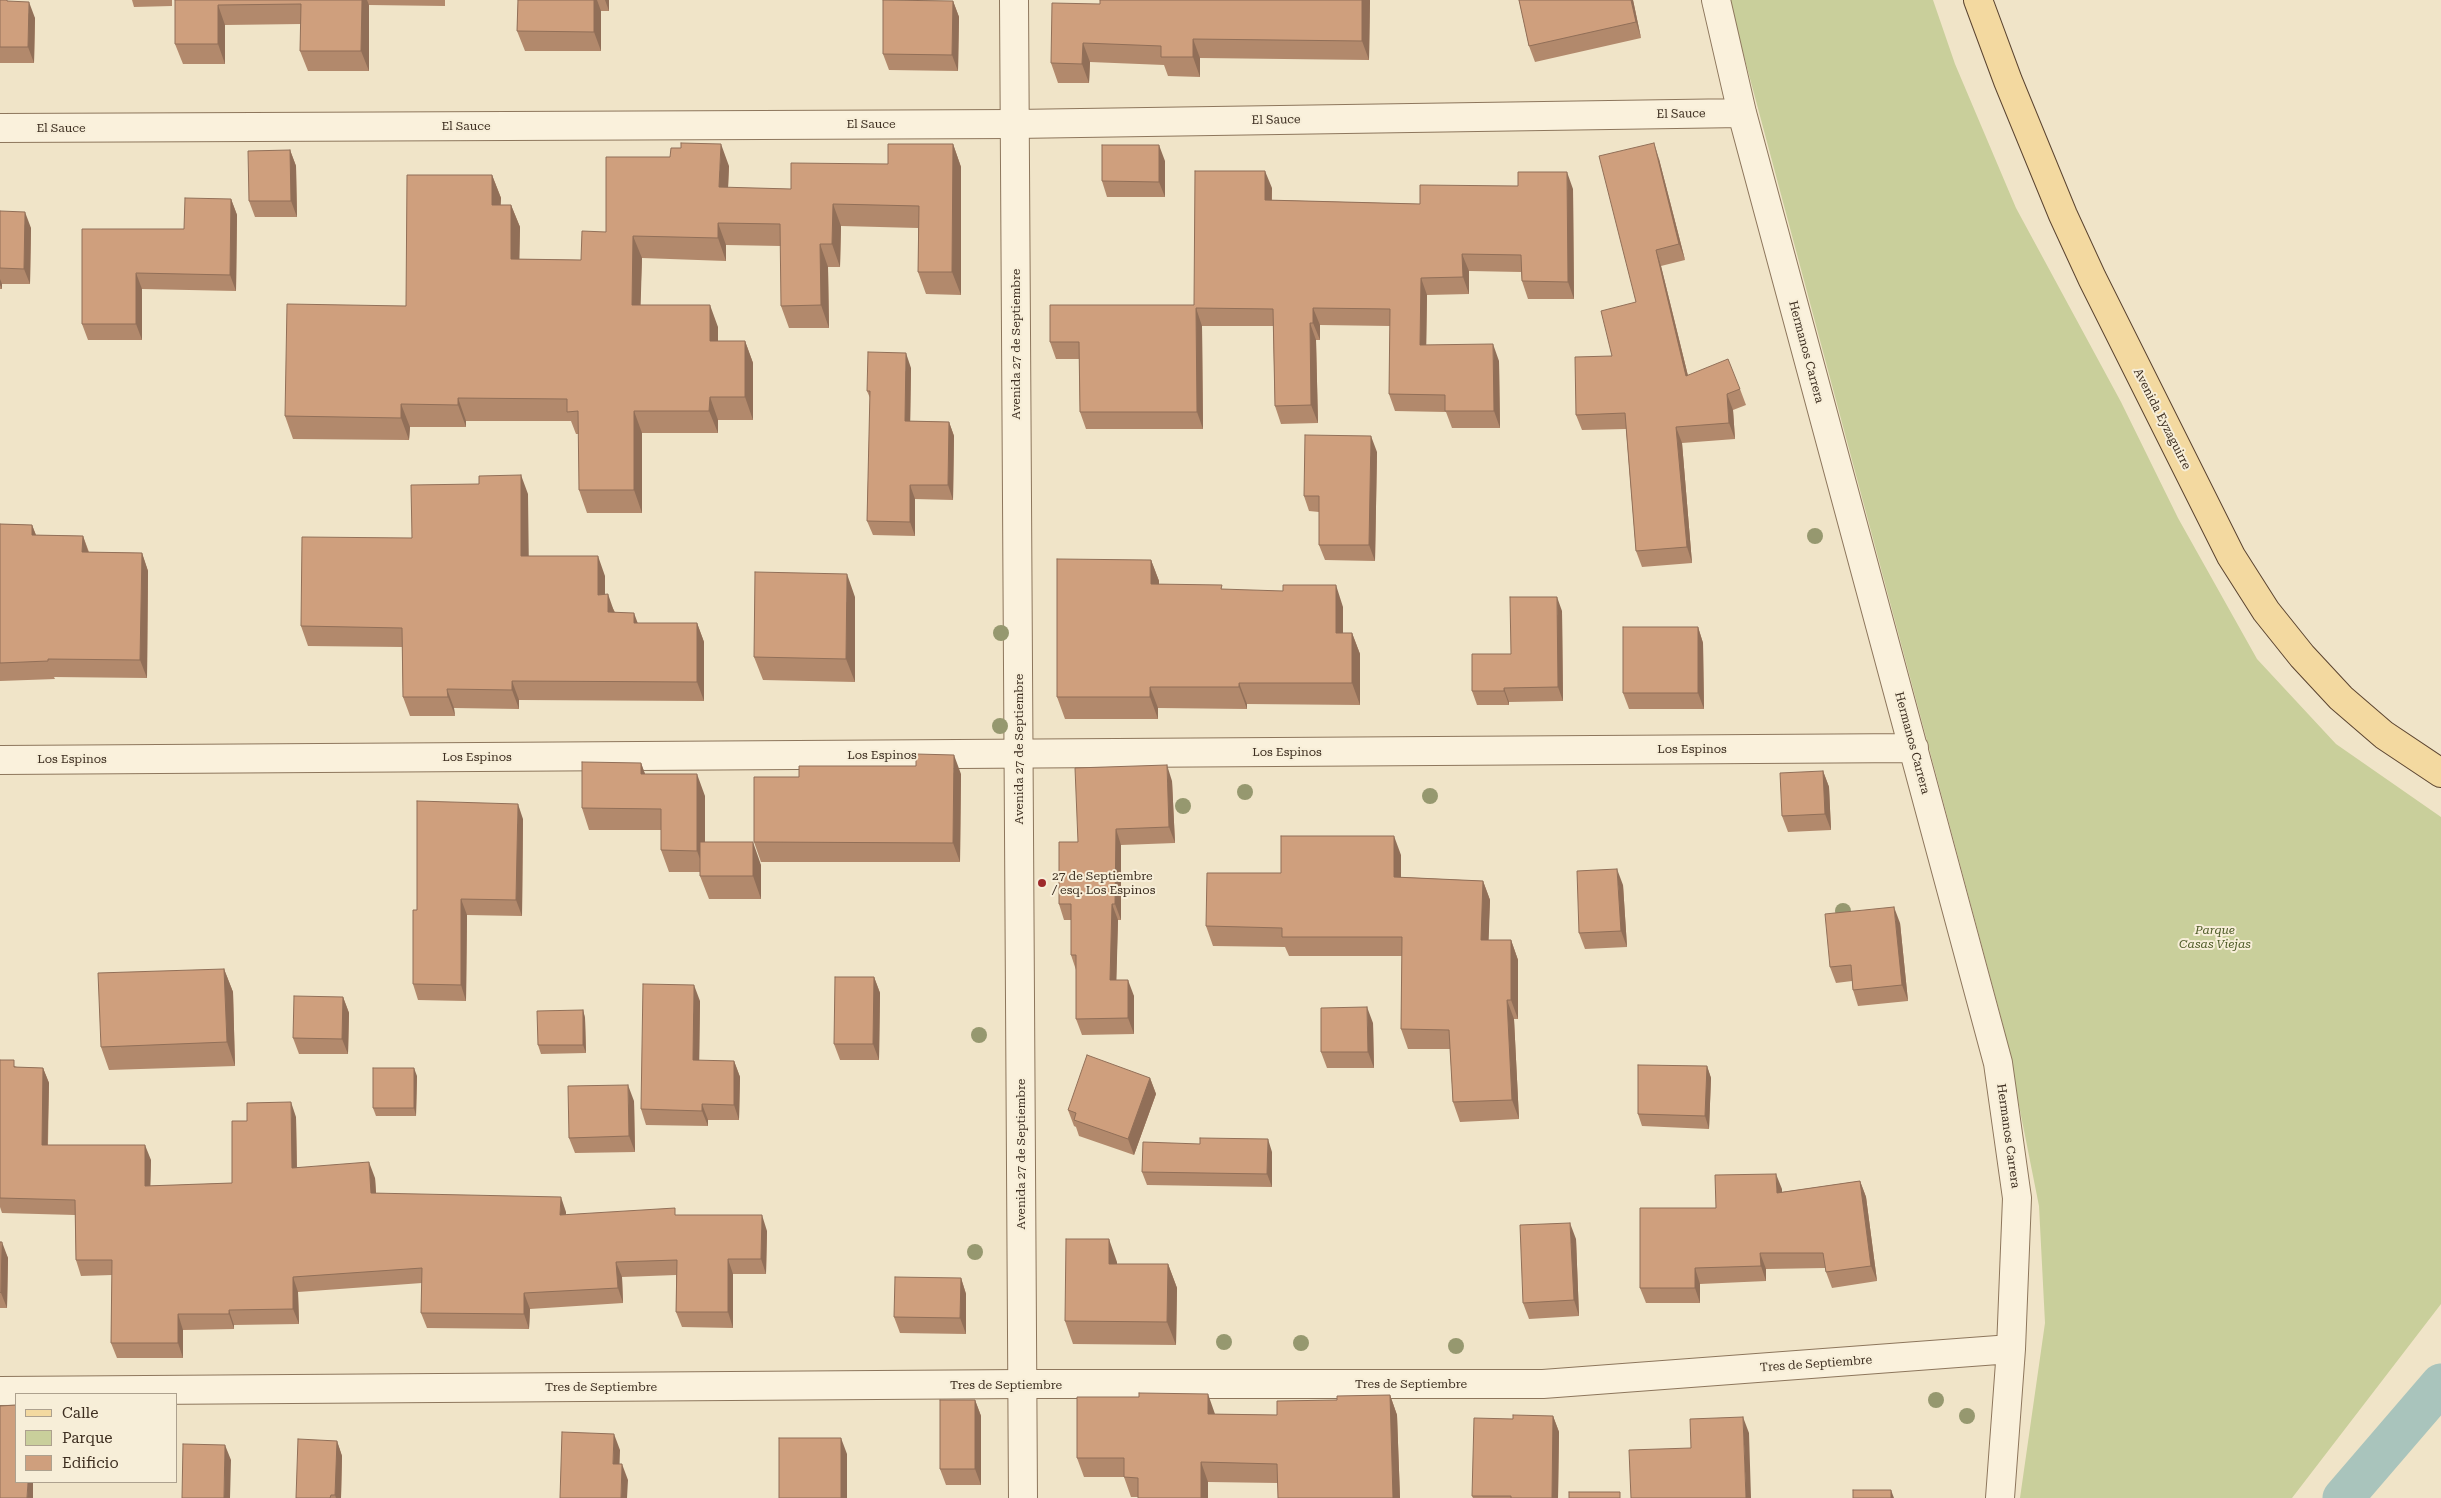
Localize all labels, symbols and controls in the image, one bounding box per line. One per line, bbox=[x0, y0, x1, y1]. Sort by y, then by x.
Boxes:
street label: El Sauce bbox=[1656, 106, 1706, 122]
street label: El Sauce bbox=[1251, 112, 1301, 128]
street label: El Sauce bbox=[846, 117, 896, 131]
street label: El Sauce bbox=[441, 119, 491, 133]
street label: El Sauce bbox=[36, 121, 86, 135]
street label: Avenida 27 de Septiembre bbox=[1009, 269, 1023, 419]
street label: Hermanos Carrera bbox=[1785, 299, 1827, 405]
street label: Avenida Eyzaguirre bbox=[2130, 366, 2194, 472]
street label: Avenida 27 de Septiembre bbox=[1012, 674, 1026, 824]
street label: Hermanos Carrera bbox=[1891, 690, 1933, 796]
street label: Los Espinos bbox=[1657, 742, 1727, 756]
street label: Los Espinos bbox=[1252, 745, 1322, 759]
street label: Los Espinos bbox=[847, 748, 917, 762]
street label: Los Espinos bbox=[442, 750, 512, 764]
street label: Los Espinos bbox=[37, 752, 107, 766]
place label: 27 de Septiembre / esq. Los Espinos bbox=[1052, 869, 1155, 897]
marker: 27 de Septiembre / esq. Los Espinos bbox=[1036, 877, 1048, 889]
park label: Parque Casas Viejas bbox=[2179, 923, 2251, 951]
street label: Avenida 27 de Septiembre bbox=[1014, 1079, 1028, 1229]
street label: Hermanos Carrera bbox=[1994, 1083, 2022, 1189]
street label: Tres de Septiembre bbox=[1760, 1353, 1872, 1375]
street label: Tres de Septiembre bbox=[1355, 1377, 1467, 1391]
street label: Tres de Septiembre bbox=[950, 1378, 1062, 1392]
street label: Tres de Septiembre bbox=[545, 1380, 657, 1394]
legend bbox=[15, 1393, 178, 1483]
text: Calle bbox=[62, 1404, 98, 1422]
text: Parque bbox=[62, 1429, 113, 1447]
text: Edificio bbox=[62, 1454, 119, 1472]

